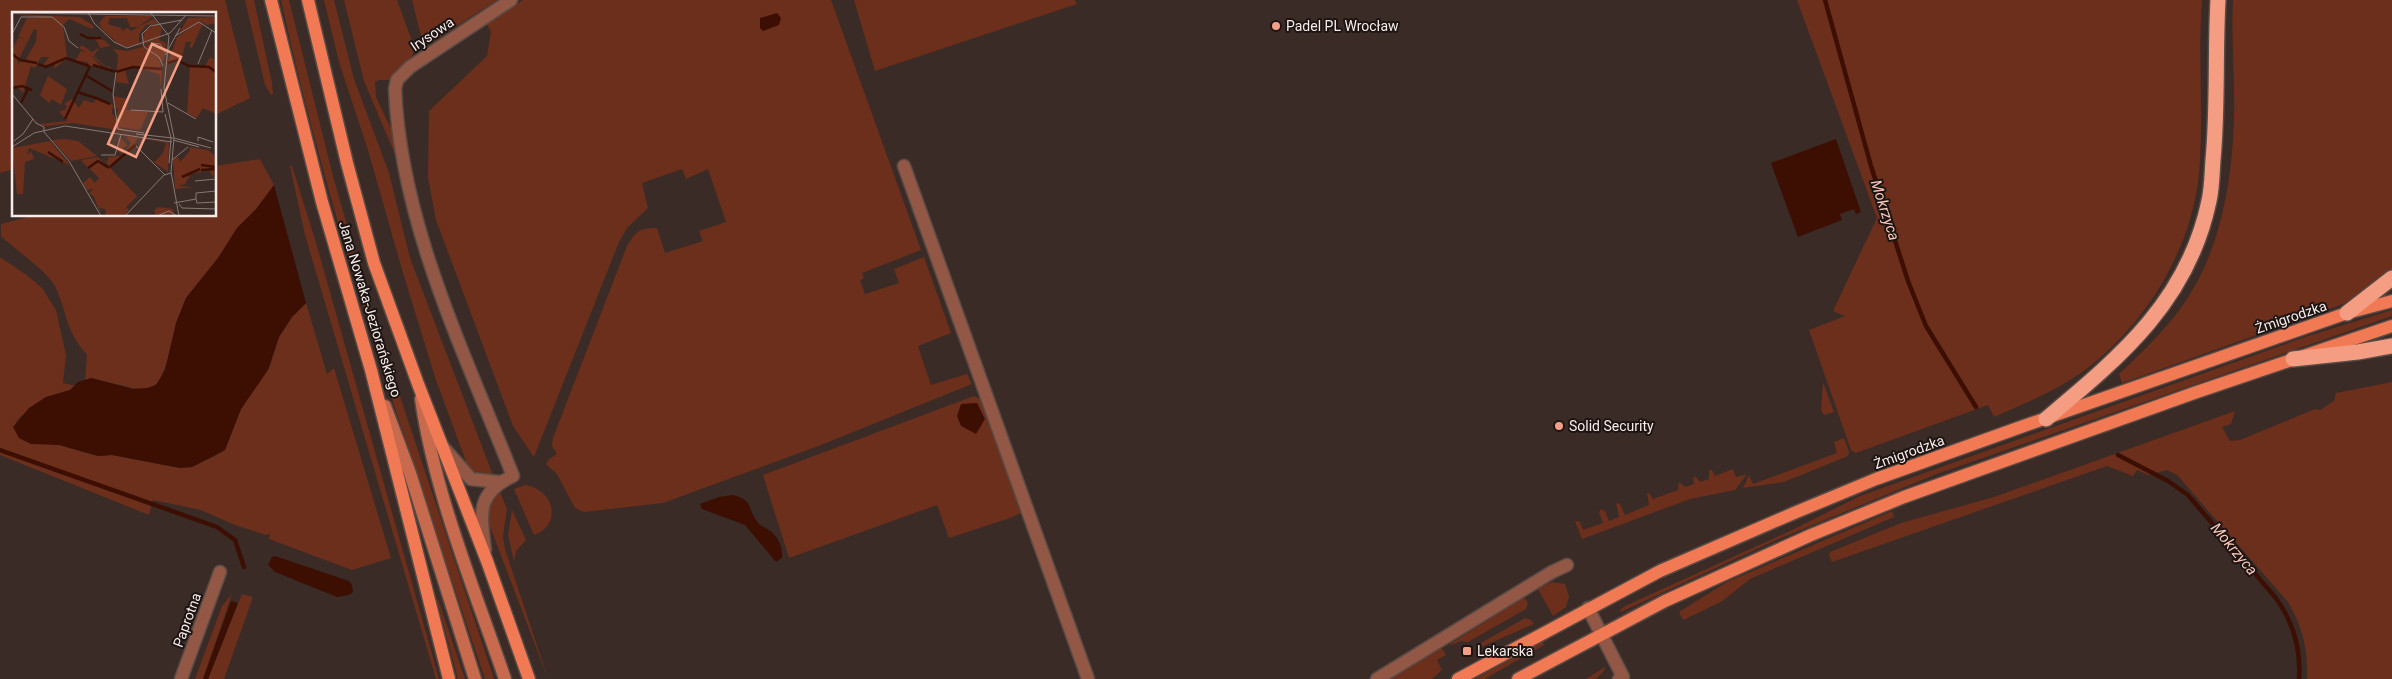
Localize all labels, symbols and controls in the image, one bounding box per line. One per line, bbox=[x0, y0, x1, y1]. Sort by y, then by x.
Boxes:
inset map bbox=[12, 12, 216, 216]
street label: Irysowa bbox=[407, 14, 457, 54]
place label: Padel PL Wrocław bbox=[1286, 18, 1399, 34]
marker: Padel PL Wrocław bbox=[1270, 20, 1282, 32]
water label: Mokrzyca bbox=[1867, 177, 1903, 243]
street label: Jana Nowaka-Jeziorańskiego bbox=[336, 219, 404, 399]
street label: Żmigrodzka bbox=[2253, 297, 2329, 337]
place label: Solid Security bbox=[1569, 418, 1654, 434]
marker: Solid Security bbox=[1553, 420, 1565, 432]
street label: Żmigrodzka bbox=[1871, 432, 1947, 472]
water label: Mokrzyca bbox=[2207, 519, 2261, 579]
street label: Paprotna bbox=[170, 591, 204, 649]
place label: Lekarska bbox=[1477, 643, 1533, 659]
marker: Lekarska bbox=[1461, 645, 1473, 657]

